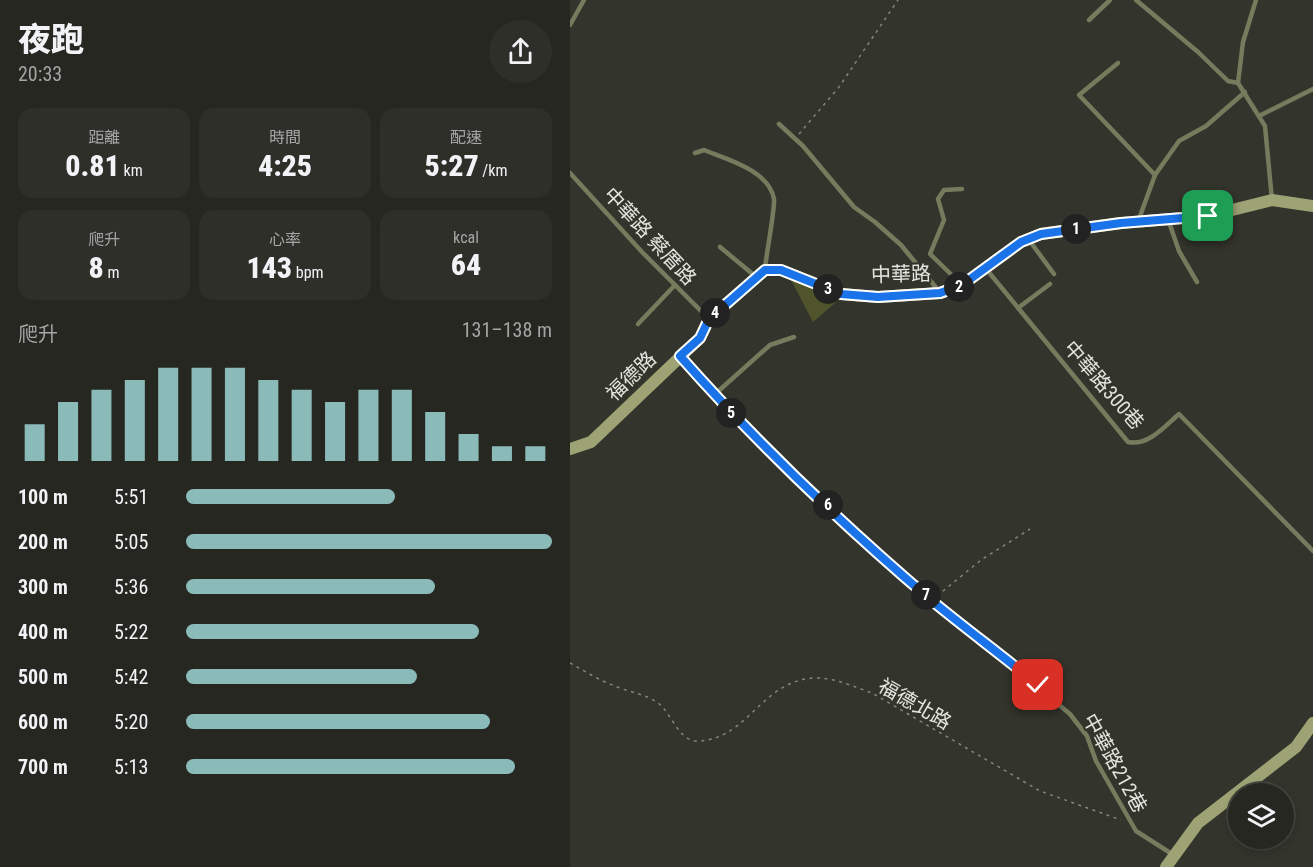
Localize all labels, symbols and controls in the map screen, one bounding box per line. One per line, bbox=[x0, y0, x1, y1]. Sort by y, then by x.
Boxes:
text: 夜跑 bbox=[18, 20, 84, 59]
button: share bbox=[489, 20, 552, 83]
text: 20:33 bbox=[18, 62, 62, 86]
text: 距離 bbox=[88, 128, 120, 147]
text: 時間 bbox=[269, 128, 301, 147]
text: 配速 bbox=[450, 128, 482, 147]
text: 0.81 bbox=[65, 148, 120, 183]
text: 4:25 bbox=[258, 148, 312, 183]
text: 5:27 bbox=[424, 148, 479, 183]
text: km bbox=[120, 161, 143, 180]
text: /km bbox=[479, 161, 508, 180]
street label: 中華路 蔡厝路 bbox=[599, 182, 701, 290]
pin bbox=[1182, 190, 1233, 241]
icon: arrive bbox=[1191, 199, 1224, 232]
pin: 1 bbox=[1061, 214, 1091, 244]
text: 1 bbox=[1072, 219, 1080, 238]
text: kcal bbox=[453, 228, 479, 247]
text: 爬升 bbox=[88, 230, 120, 249]
text: 心率 bbox=[269, 230, 301, 249]
text: 64 bbox=[451, 247, 481, 282]
text: 8 bbox=[89, 250, 104, 285]
text: 143 bbox=[246, 250, 292, 285]
street label: 中華路 bbox=[871, 261, 931, 287]
text: m bbox=[104, 263, 119, 282]
text: bpm bbox=[292, 263, 324, 282]
pin: 2 bbox=[944, 272, 974, 302]
pin: 3 bbox=[813, 274, 843, 304]
text: 2 bbox=[955, 277, 963, 296]
text: 3 bbox=[824, 279, 832, 298]
pin: 4 bbox=[700, 298, 730, 328]
text: 4 bbox=[711, 303, 719, 322]
text: 131–138 m bbox=[462, 318, 552, 342]
text: 爬升 bbox=[18, 322, 58, 346]
street label: 中華路300巷 bbox=[1059, 336, 1149, 434]
street label: 福德路 bbox=[601, 347, 661, 405]
pin: 5 bbox=[716, 398, 746, 428]
text: 5 bbox=[727, 403, 735, 422]
text: 100 m bbox=[18, 485, 68, 509]
text: 5:51 bbox=[114, 485, 148, 509]
pin: 6 bbox=[813, 490, 843, 520]
text: 6 bbox=[824, 495, 832, 514]
text: 200 m bbox=[18, 530, 68, 554]
text: 5:05 bbox=[114, 530, 148, 554]
text: 300 m bbox=[18, 575, 68, 599]
text: 5:36 bbox=[114, 575, 148, 599]
pin: 7 bbox=[911, 580, 941, 610]
text: 7 bbox=[922, 585, 930, 604]
text: 400 m bbox=[18, 620, 68, 644]
text: 5:22 bbox=[114, 620, 148, 644]
pin bbox=[1012, 659, 1063, 710]
text: 500 m bbox=[18, 665, 68, 689]
text: 5:42 bbox=[114, 665, 148, 689]
icon: check bbox=[1021, 668, 1054, 701]
street label: 福德北路 bbox=[874, 674, 956, 734]
street label: 中華路212巷 bbox=[1078, 709, 1152, 817]
text: 600 m bbox=[18, 710, 68, 734]
text: 5:20 bbox=[114, 710, 148, 734]
text: 700 m bbox=[18, 755, 68, 779]
text: 5:13 bbox=[114, 755, 148, 779]
map controls bbox=[1228, 783, 1294, 849]
button: layers bbox=[1228, 783, 1294, 849]

